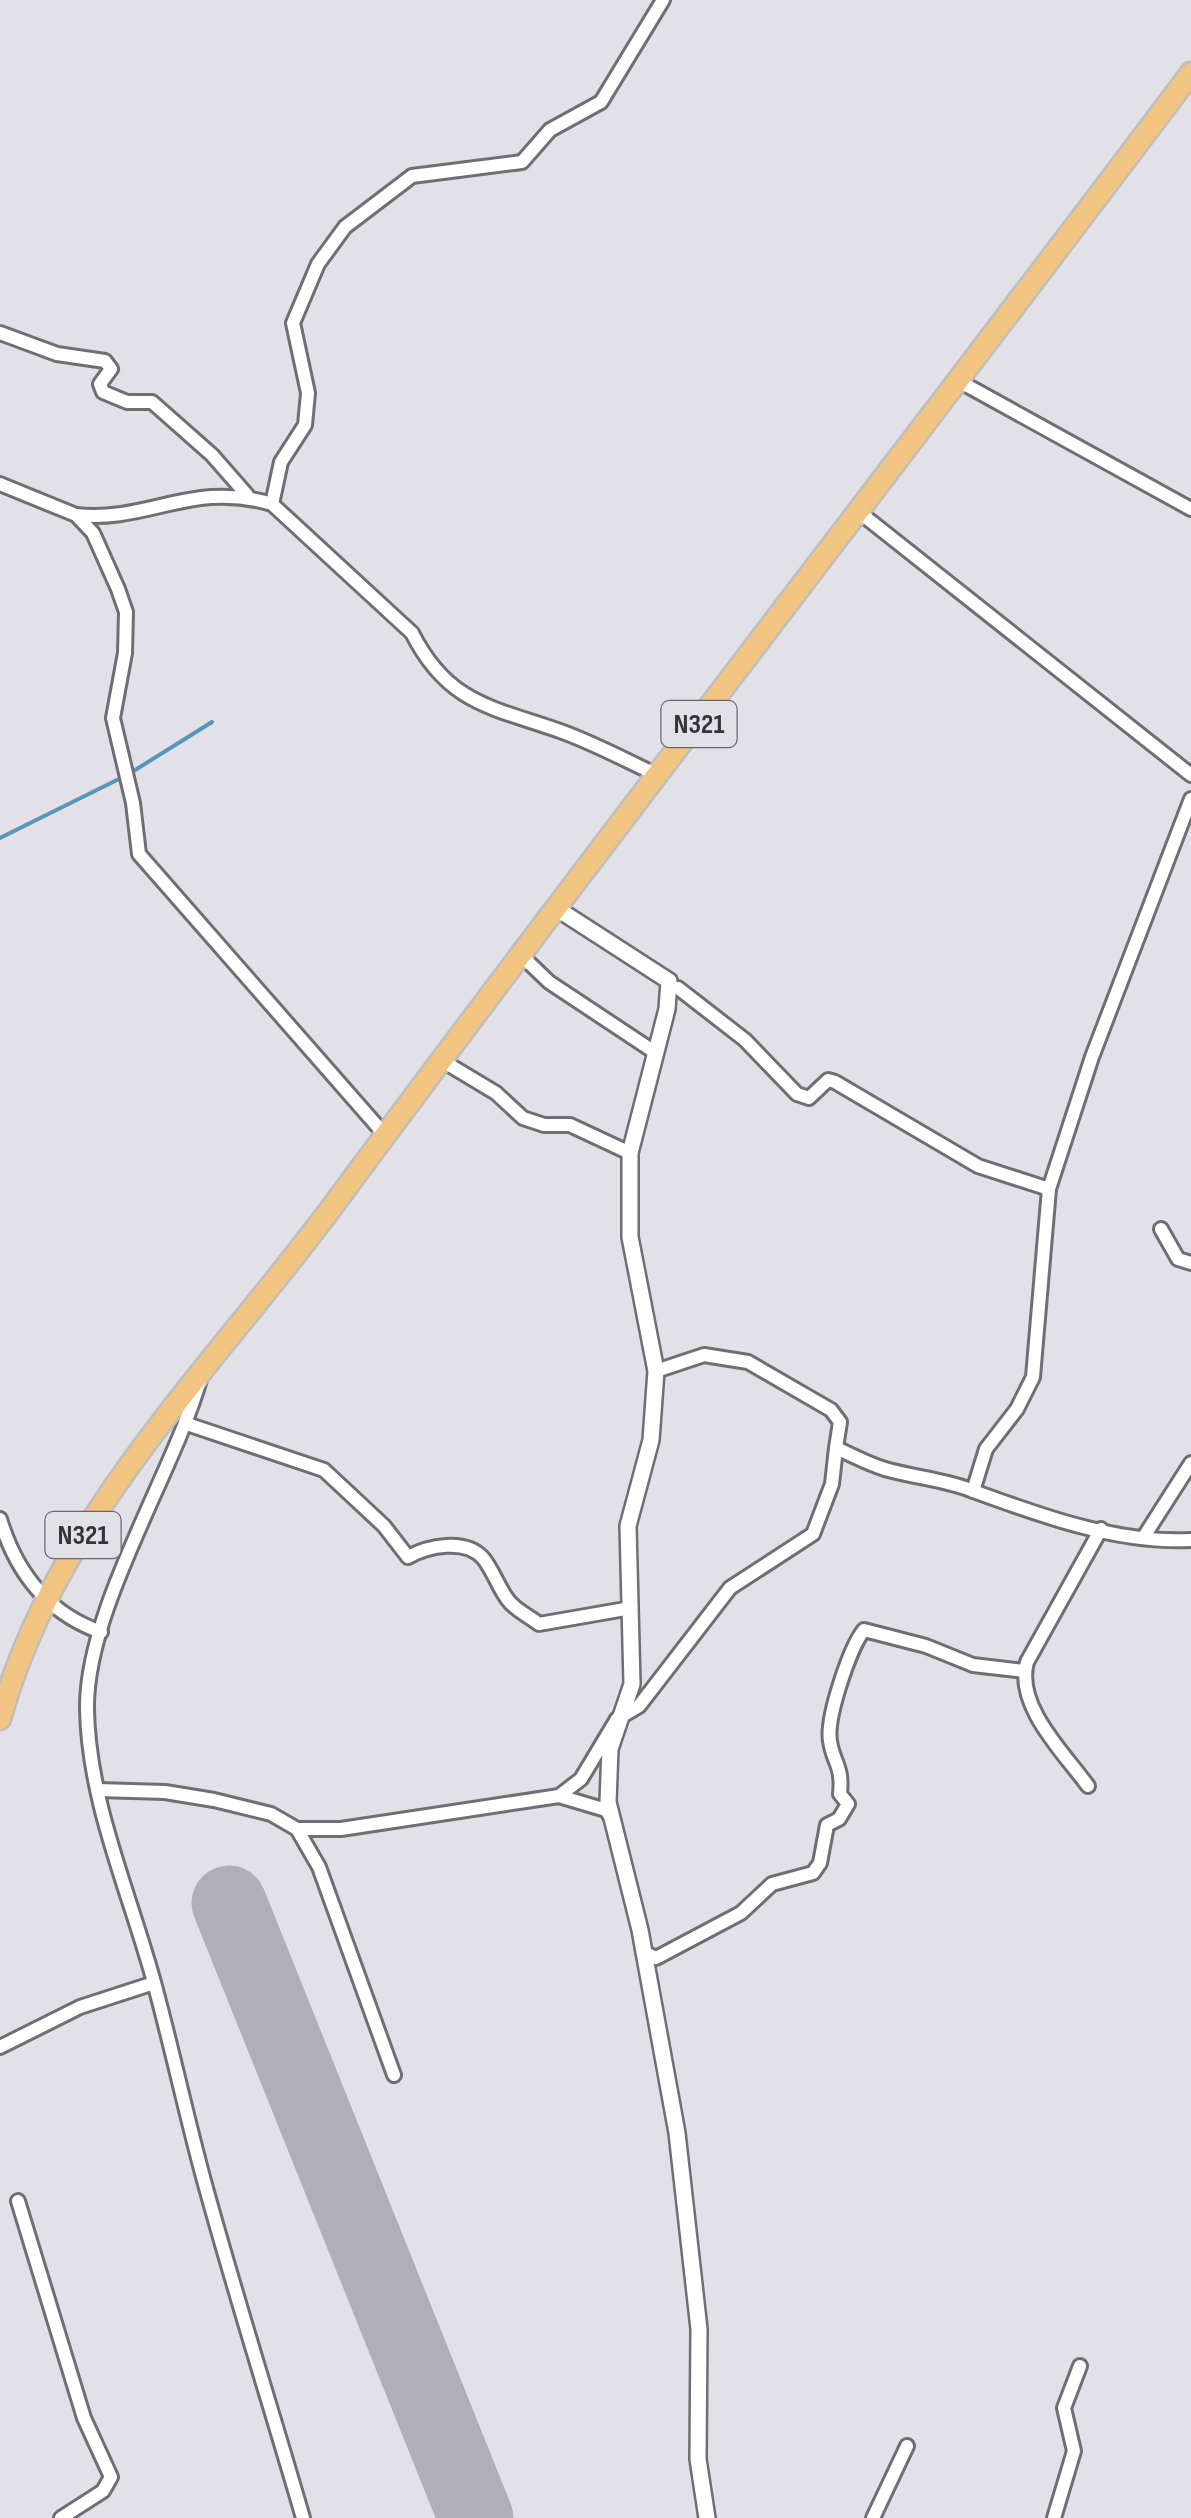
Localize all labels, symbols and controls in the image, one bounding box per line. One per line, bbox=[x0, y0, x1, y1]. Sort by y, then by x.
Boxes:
road number: N321 bbox=[662, 701, 736, 747]
road number: N321 bbox=[46, 1512, 120, 1558]

